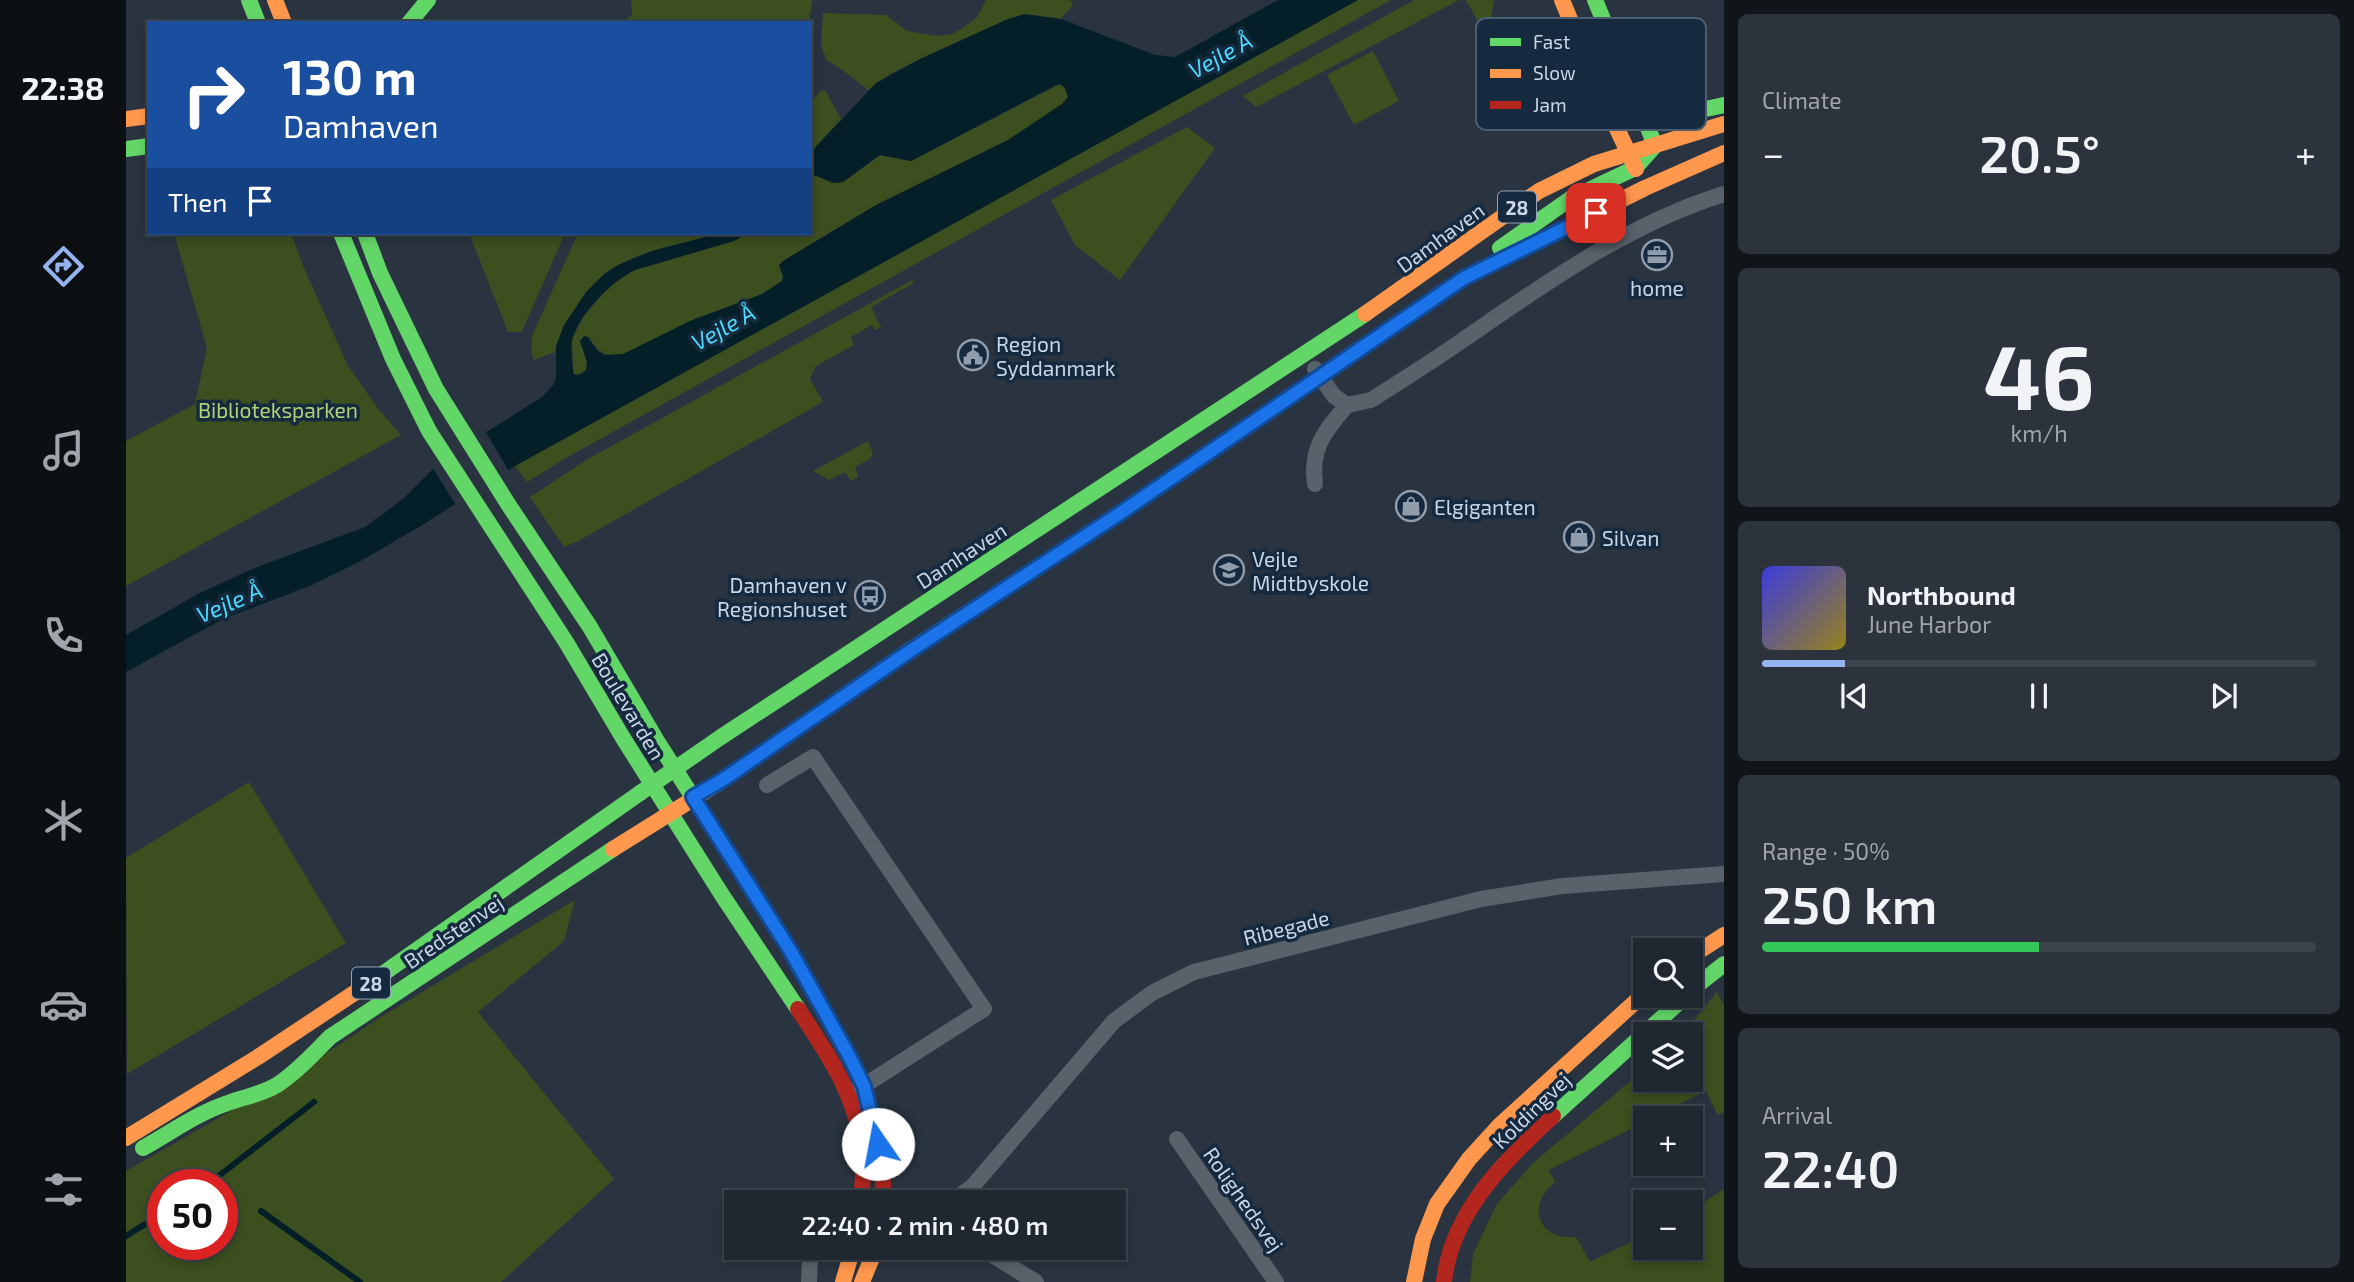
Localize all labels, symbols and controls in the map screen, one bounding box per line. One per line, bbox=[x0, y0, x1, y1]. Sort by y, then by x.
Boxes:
legend bbox=[1476, 18, 1706, 130]
water label: Vejle Å bbox=[1183, 26, 1257, 84]
text: Fast bbox=[1533, 30, 1570, 53]
text: 130 m bbox=[283, 46, 417, 105]
icon: right bbox=[168, 49, 259, 140]
text: Slow bbox=[1533, 61, 1576, 84]
text: 22:38 bbox=[21, 68, 105, 106]
text: Climate bbox=[1762, 86, 1842, 114]
text: Jam bbox=[1533, 93, 1567, 116]
text: Damhaven bbox=[283, 106, 439, 144]
text: 20.5° bbox=[1979, 121, 2100, 183]
text: − bbox=[1762, 130, 1784, 176]
text: + bbox=[2295, 130, 2316, 176]
icon: arrive bbox=[241, 182, 279, 220]
pin bbox=[1566, 183, 1626, 243]
text: Then bbox=[168, 186, 227, 217]
road number: 28 bbox=[1498, 192, 1536, 223]
icon: arrive bbox=[1577, 194, 1615, 232]
street label: Damhaven bbox=[1391, 197, 1489, 277]
office icon: home bbox=[1640, 238, 1674, 272]
icon: directions bbox=[39, 242, 88, 291]
place label: home bbox=[1630, 275, 1684, 300]
water label: Vejle Å bbox=[686, 298, 760, 356]
text: 46 bbox=[1983, 319, 2095, 428]
place label: Region Syddanmark bbox=[996, 331, 1116, 380]
public building icon: Region Syddanmark bbox=[956, 338, 990, 372]
park label: Biblioteksparken bbox=[198, 397, 358, 422]
text: km/h bbox=[2010, 419, 2068, 447]
icon: music bbox=[39, 426, 88, 475]
shop icon: Elgiganten bbox=[1394, 489, 1428, 523]
place label: Elgiganten bbox=[1434, 494, 1536, 519]
street label: Damhaven bbox=[911, 517, 1011, 593]
shop icon: Silvan bbox=[1562, 520, 1596, 554]
place label: Silvan bbox=[1602, 525, 1660, 550]
place label: Vejle Midtbyskole bbox=[1252, 546, 1369, 595]
school or university icon: Vejle Midtbyskole bbox=[1212, 553, 1246, 587]
place label: Damhaven v Regionshuset bbox=[717, 572, 847, 621]
water label: Vejle Å bbox=[192, 576, 266, 628]
bus stop icon: Damhaven v Regionshuset bbox=[853, 579, 887, 613]
text: Northbound bbox=[1867, 579, 2016, 610]
text: June Harbor bbox=[1867, 610, 1991, 638]
icon: phone bbox=[39, 611, 88, 660]
street label: Boulevarden bbox=[587, 648, 671, 764]
icon: previous bbox=[1835, 677, 1873, 715]
icon: pause bbox=[2020, 677, 2058, 715]
icon: next bbox=[2205, 677, 2243, 715]
icon: climate bbox=[39, 796, 88, 845]
text: Range · 50% bbox=[1762, 837, 1890, 865]
text: 250 km bbox=[1762, 872, 1937, 934]
street label: Bredstenvej bbox=[399, 889, 508, 974]
street label: Ribegade bbox=[1240, 904, 1332, 950]
map controls bbox=[1633, 938, 1703, 1260]
button: search bbox=[1633, 938, 1703, 1008]
road number: 28 bbox=[352, 967, 390, 998]
icon: car bbox=[39, 980, 88, 1029]
button: layers bbox=[1633, 1022, 1703, 1092]
street label: Koldingvej bbox=[1487, 1067, 1576, 1154]
text: Arrival bbox=[1762, 1101, 1832, 1129]
button: + bbox=[1633, 1106, 1703, 1176]
position arrow bbox=[841, 1107, 915, 1181]
text: 22:40 bbox=[1762, 1136, 1899, 1198]
street label: Rolighedsvej bbox=[1198, 1142, 1289, 1257]
icon: filters bbox=[39, 1165, 88, 1214]
speed limit sign: 50 bbox=[147, 1169, 238, 1260]
button: − bbox=[1633, 1190, 1703, 1260]
text: 22:40 · 2 min · 480 m bbox=[802, 1209, 1048, 1240]

